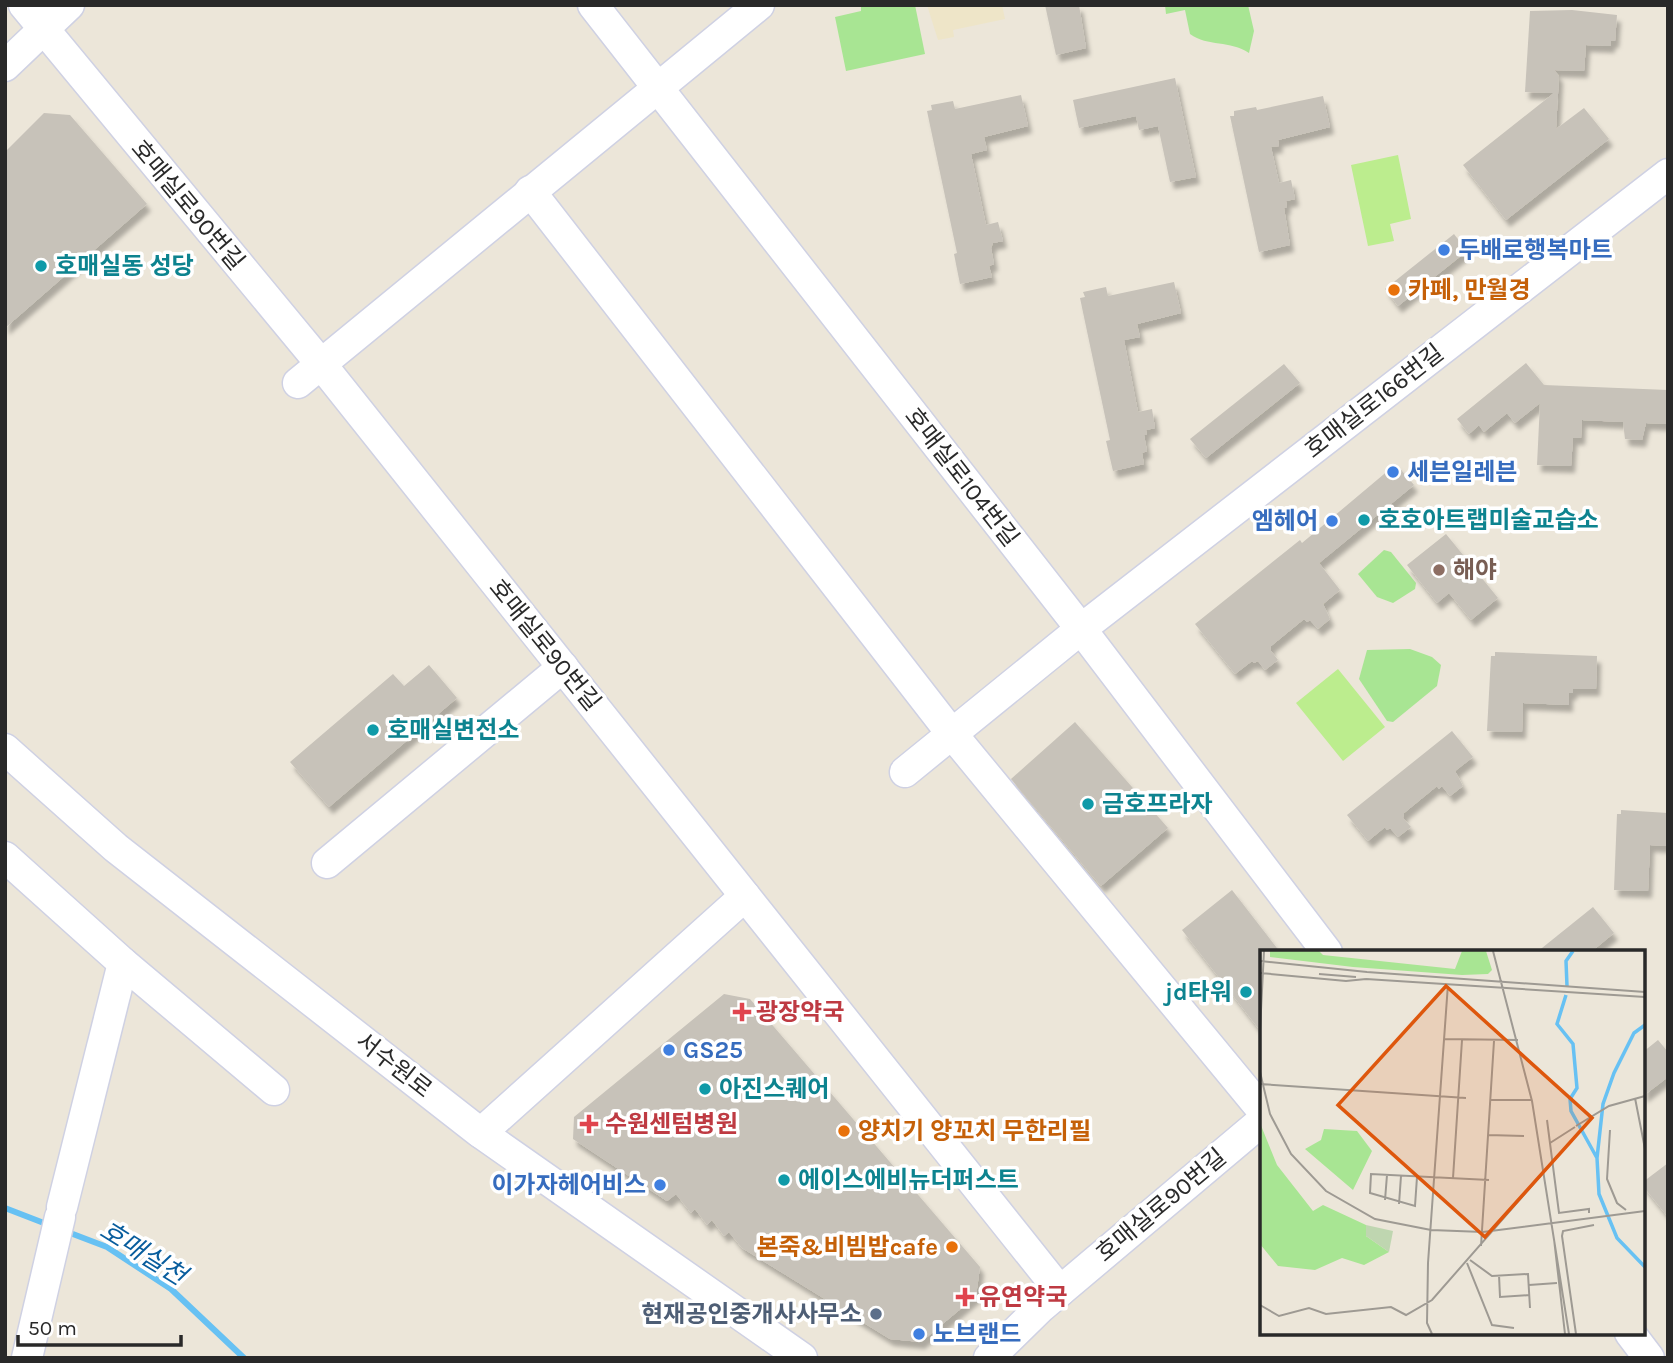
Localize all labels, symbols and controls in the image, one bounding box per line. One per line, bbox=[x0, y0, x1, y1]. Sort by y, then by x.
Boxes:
street label: 호매실로90번길 bbox=[126, 134, 250, 276]
place label: 두배로행복마트 bbox=[1458, 236, 1613, 264]
marker: 두배로행복마트 bbox=[1436, 242, 1452, 258]
place label: 호매실동 성당 bbox=[55, 252, 194, 280]
marker: 호매실동 성당 bbox=[33, 258, 49, 274]
place label: 카페, 만월경 bbox=[1408, 276, 1531, 304]
marker: 카페, 만월경 bbox=[1386, 282, 1402, 298]
street label: 호매실로166번길 bbox=[1299, 338, 1449, 464]
street label: 호매실로104번길 bbox=[899, 402, 1025, 552]
place label: 세븐일레븐 bbox=[1407, 458, 1517, 486]
marker: 세븐일레븐 bbox=[1385, 464, 1401, 480]
place label: 호호아트랩미술교습소 bbox=[1378, 506, 1599, 534]
place label: 엠헤어 bbox=[1252, 507, 1318, 535]
marker: 호호아트랩미술교습소 bbox=[1356, 512, 1372, 528]
marker: 엠헤어 bbox=[1324, 513, 1340, 529]
place label: 해야 bbox=[1453, 556, 1497, 584]
marker: 해야 bbox=[1431, 562, 1447, 578]
street label: 호매실로90번길 bbox=[484, 574, 606, 716]
place label: 호매실변전소 bbox=[387, 716, 519, 744]
marker: 호매실변전소 bbox=[365, 722, 381, 738]
place label: 금호프라자 bbox=[1102, 790, 1212, 818]
marker: 금호프라자 bbox=[1080, 796, 1096, 812]
inset map bbox=[1260, 950, 1645, 1335]
place label: jd타워 bbox=[1163, 978, 1232, 1006]
marker: jd타워 bbox=[1238, 984, 1254, 1000]
place label: 광장약국 bbox=[756, 998, 844, 1026]
marker: 광장약국 bbox=[734, 1004, 750, 1020]
street label: 서수원로 bbox=[351, 1027, 437, 1103]
place label: GS25 bbox=[683, 1036, 743, 1064]
marker: GS25 bbox=[661, 1042, 677, 1058]
place label: 아진스퀘어 bbox=[719, 1075, 829, 1103]
marker: 아진스퀘어 bbox=[697, 1081, 713, 1097]
place label: 수원센텀병원 bbox=[605, 1110, 737, 1138]
marker: 수원센텀병원 bbox=[579, 1114, 599, 1134]
place label: 양치기 양꼬치 무한리필 bbox=[858, 1117, 1091, 1145]
marker: 양치기 양꼬치 무한리필 bbox=[836, 1123, 852, 1139]
street label: 호매실로90번길 bbox=[1090, 1143, 1232, 1267]
place label: 에이스에비뉴더퍼스트 bbox=[798, 1166, 1019, 1194]
place label: 이가자헤어비스 bbox=[491, 1171, 646, 1199]
marker: 에이스에비뉴더퍼스트 bbox=[776, 1172, 792, 1188]
marker: 이가자헤어비스 bbox=[652, 1177, 668, 1193]
water label: 호매실천 bbox=[94, 1215, 194, 1293]
place label: 본죽&비빔밥cafe bbox=[756, 1233, 938, 1261]
marker: 본죽&비빔밥cafe bbox=[944, 1239, 960, 1255]
place label: 유연약국 bbox=[979, 1283, 1067, 1311]
marker: 유연약국 bbox=[957, 1289, 973, 1305]
place label: 현재공인중개사사무소 bbox=[641, 1300, 862, 1328]
scale bar bbox=[18, 1304, 180, 1348]
marker: 현재공인중개사사무소 bbox=[868, 1306, 884, 1322]
text: 50 m bbox=[28, 1316, 77, 1340]
place label: 노브랜드 bbox=[933, 1320, 1021, 1348]
marker: 노브랜드 bbox=[911, 1326, 927, 1342]

